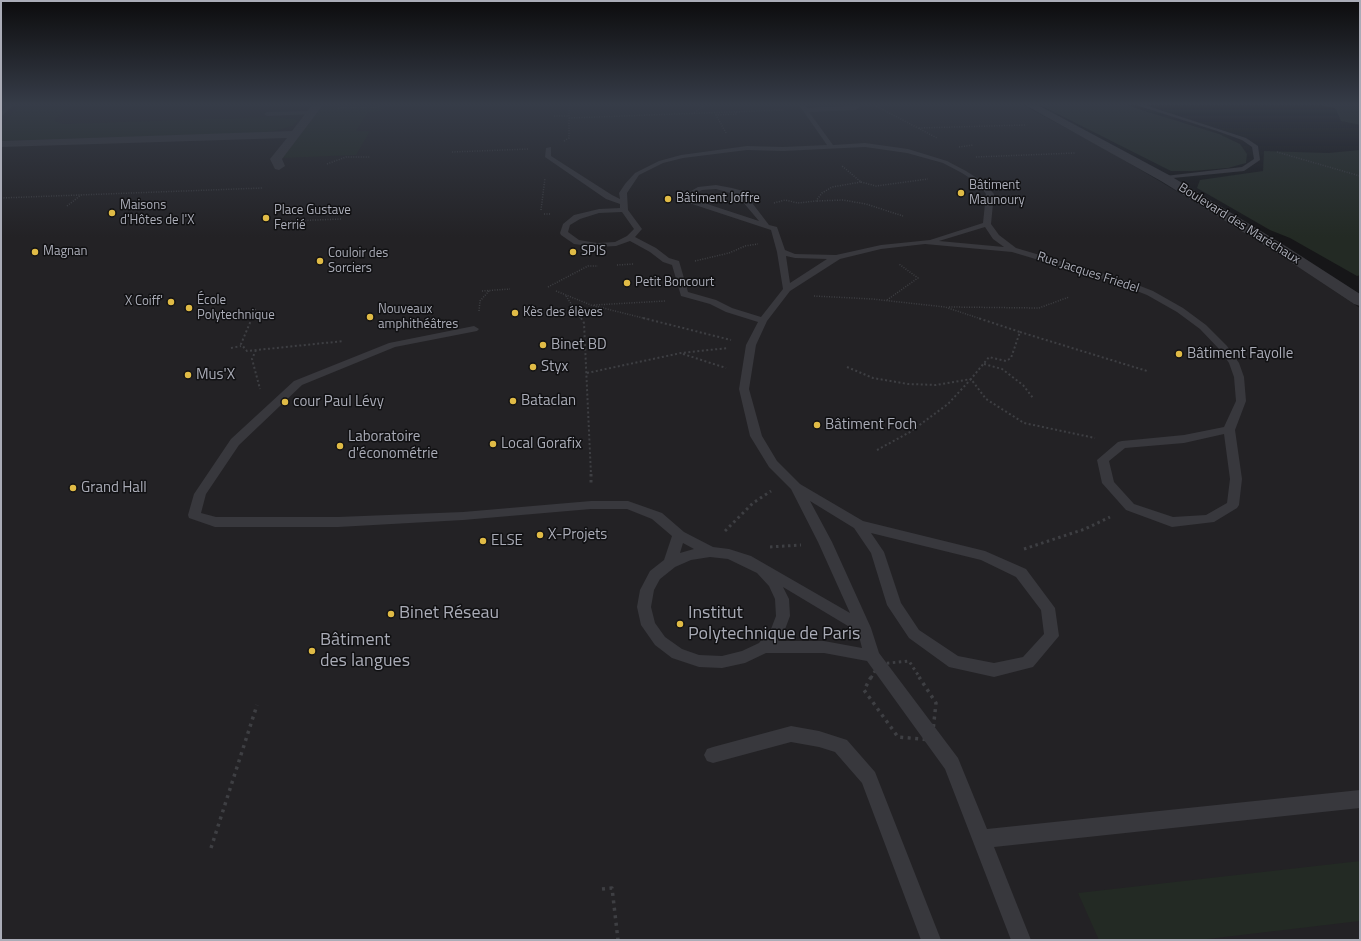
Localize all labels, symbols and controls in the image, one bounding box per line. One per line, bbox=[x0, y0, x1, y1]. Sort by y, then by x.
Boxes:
place label: Bâtiment Maunoury bbox=[969, 178, 1025, 209]
street label: Boulevard des Maréchaux bbox=[1175, 180, 1303, 268]
marker: Bâtiment Maunoury bbox=[956, 188, 966, 198]
place label: Bâtiment Joffre bbox=[676, 191, 760, 207]
marker: Bâtiment Joffre bbox=[663, 194, 673, 204]
place label: Maisons d'Hôtes de l'X bbox=[120, 198, 194, 229]
place label: Place Gustave Ferrié bbox=[274, 203, 351, 234]
marker: Maisons d'Hôtes de l'X bbox=[107, 208, 117, 218]
marker: Place Gustave Ferrié bbox=[261, 213, 271, 223]
place label: Magnan bbox=[43, 244, 88, 260]
place label: SPIS bbox=[581, 244, 606, 260]
place label: Couloir des Sorciers bbox=[328, 246, 388, 277]
marker: Magnan bbox=[30, 247, 40, 257]
marker: SPIS bbox=[568, 247, 578, 257]
street label: Rue Jacques Friedel bbox=[1035, 249, 1141, 297]
marker: Couloir des Sorciers bbox=[315, 256, 325, 266]
place label: Petit Boncourt bbox=[635, 275, 714, 291]
marker: Petit Boncourt bbox=[622, 278, 632, 288]
place label: École Polytechnique bbox=[197, 293, 275, 324]
place label: X Coiff' bbox=[125, 294, 163, 310]
marker: X Coiff' bbox=[166, 297, 176, 307]
place label: Nouveaux amphithéâtres bbox=[378, 302, 458, 333]
marker: École Polytechnique bbox=[184, 303, 194, 313]
place label: Kès des élèves bbox=[523, 305, 603, 321]
marker: Kès des élèves bbox=[510, 308, 520, 318]
marker: Nouveaux amphithéâtres bbox=[365, 312, 375, 322]
place label: Binet BD bbox=[551, 336, 607, 354]
marker: Binet BD bbox=[538, 340, 548, 350]
place label: Bâtiment Fayolle bbox=[1187, 345, 1293, 363]
marker: Bâtiment Fayolle bbox=[1174, 349, 1184, 359]
place label: Styx bbox=[541, 358, 568, 376]
marker: Styx bbox=[528, 362, 538, 372]
place label: Mus'X bbox=[196, 366, 235, 384]
marker: Mus'X bbox=[183, 370, 193, 380]
place label: Bataclan bbox=[521, 392, 576, 410]
place label: cour Paul Lévy bbox=[293, 393, 384, 411]
marker: Bataclan bbox=[508, 396, 518, 406]
marker: cour Paul Lévy bbox=[280, 397, 290, 407]
place label: Bâtiment Foch bbox=[825, 416, 917, 434]
marker: Bâtiment Foch bbox=[812, 420, 822, 430]
place label: Laboratoire d'économétrie bbox=[348, 428, 438, 463]
place label: Local Gorafix bbox=[501, 435, 582, 453]
marker: Local Gorafix bbox=[488, 439, 498, 449]
marker: Laboratoire d'économétrie bbox=[335, 441, 345, 451]
place label: Grand Hall bbox=[81, 479, 147, 497]
marker: Grand Hall bbox=[68, 483, 78, 493]
place label: X-Projets bbox=[548, 526, 607, 544]
marker: X-Projets bbox=[535, 530, 545, 540]
place label: ELSE bbox=[491, 532, 523, 550]
marker: ELSE bbox=[478, 536, 488, 546]
place label: Binet Réseau bbox=[399, 603, 499, 625]
place label: Institut Polytechnique de Paris bbox=[688, 603, 860, 646]
marker: Binet Réseau bbox=[386, 609, 396, 619]
marker: Institut Polytechnique de Paris bbox=[675, 619, 685, 629]
place label: Bâtiment des langues bbox=[320, 630, 410, 672]
marker: Bâtiment des langues bbox=[307, 646, 317, 656]

